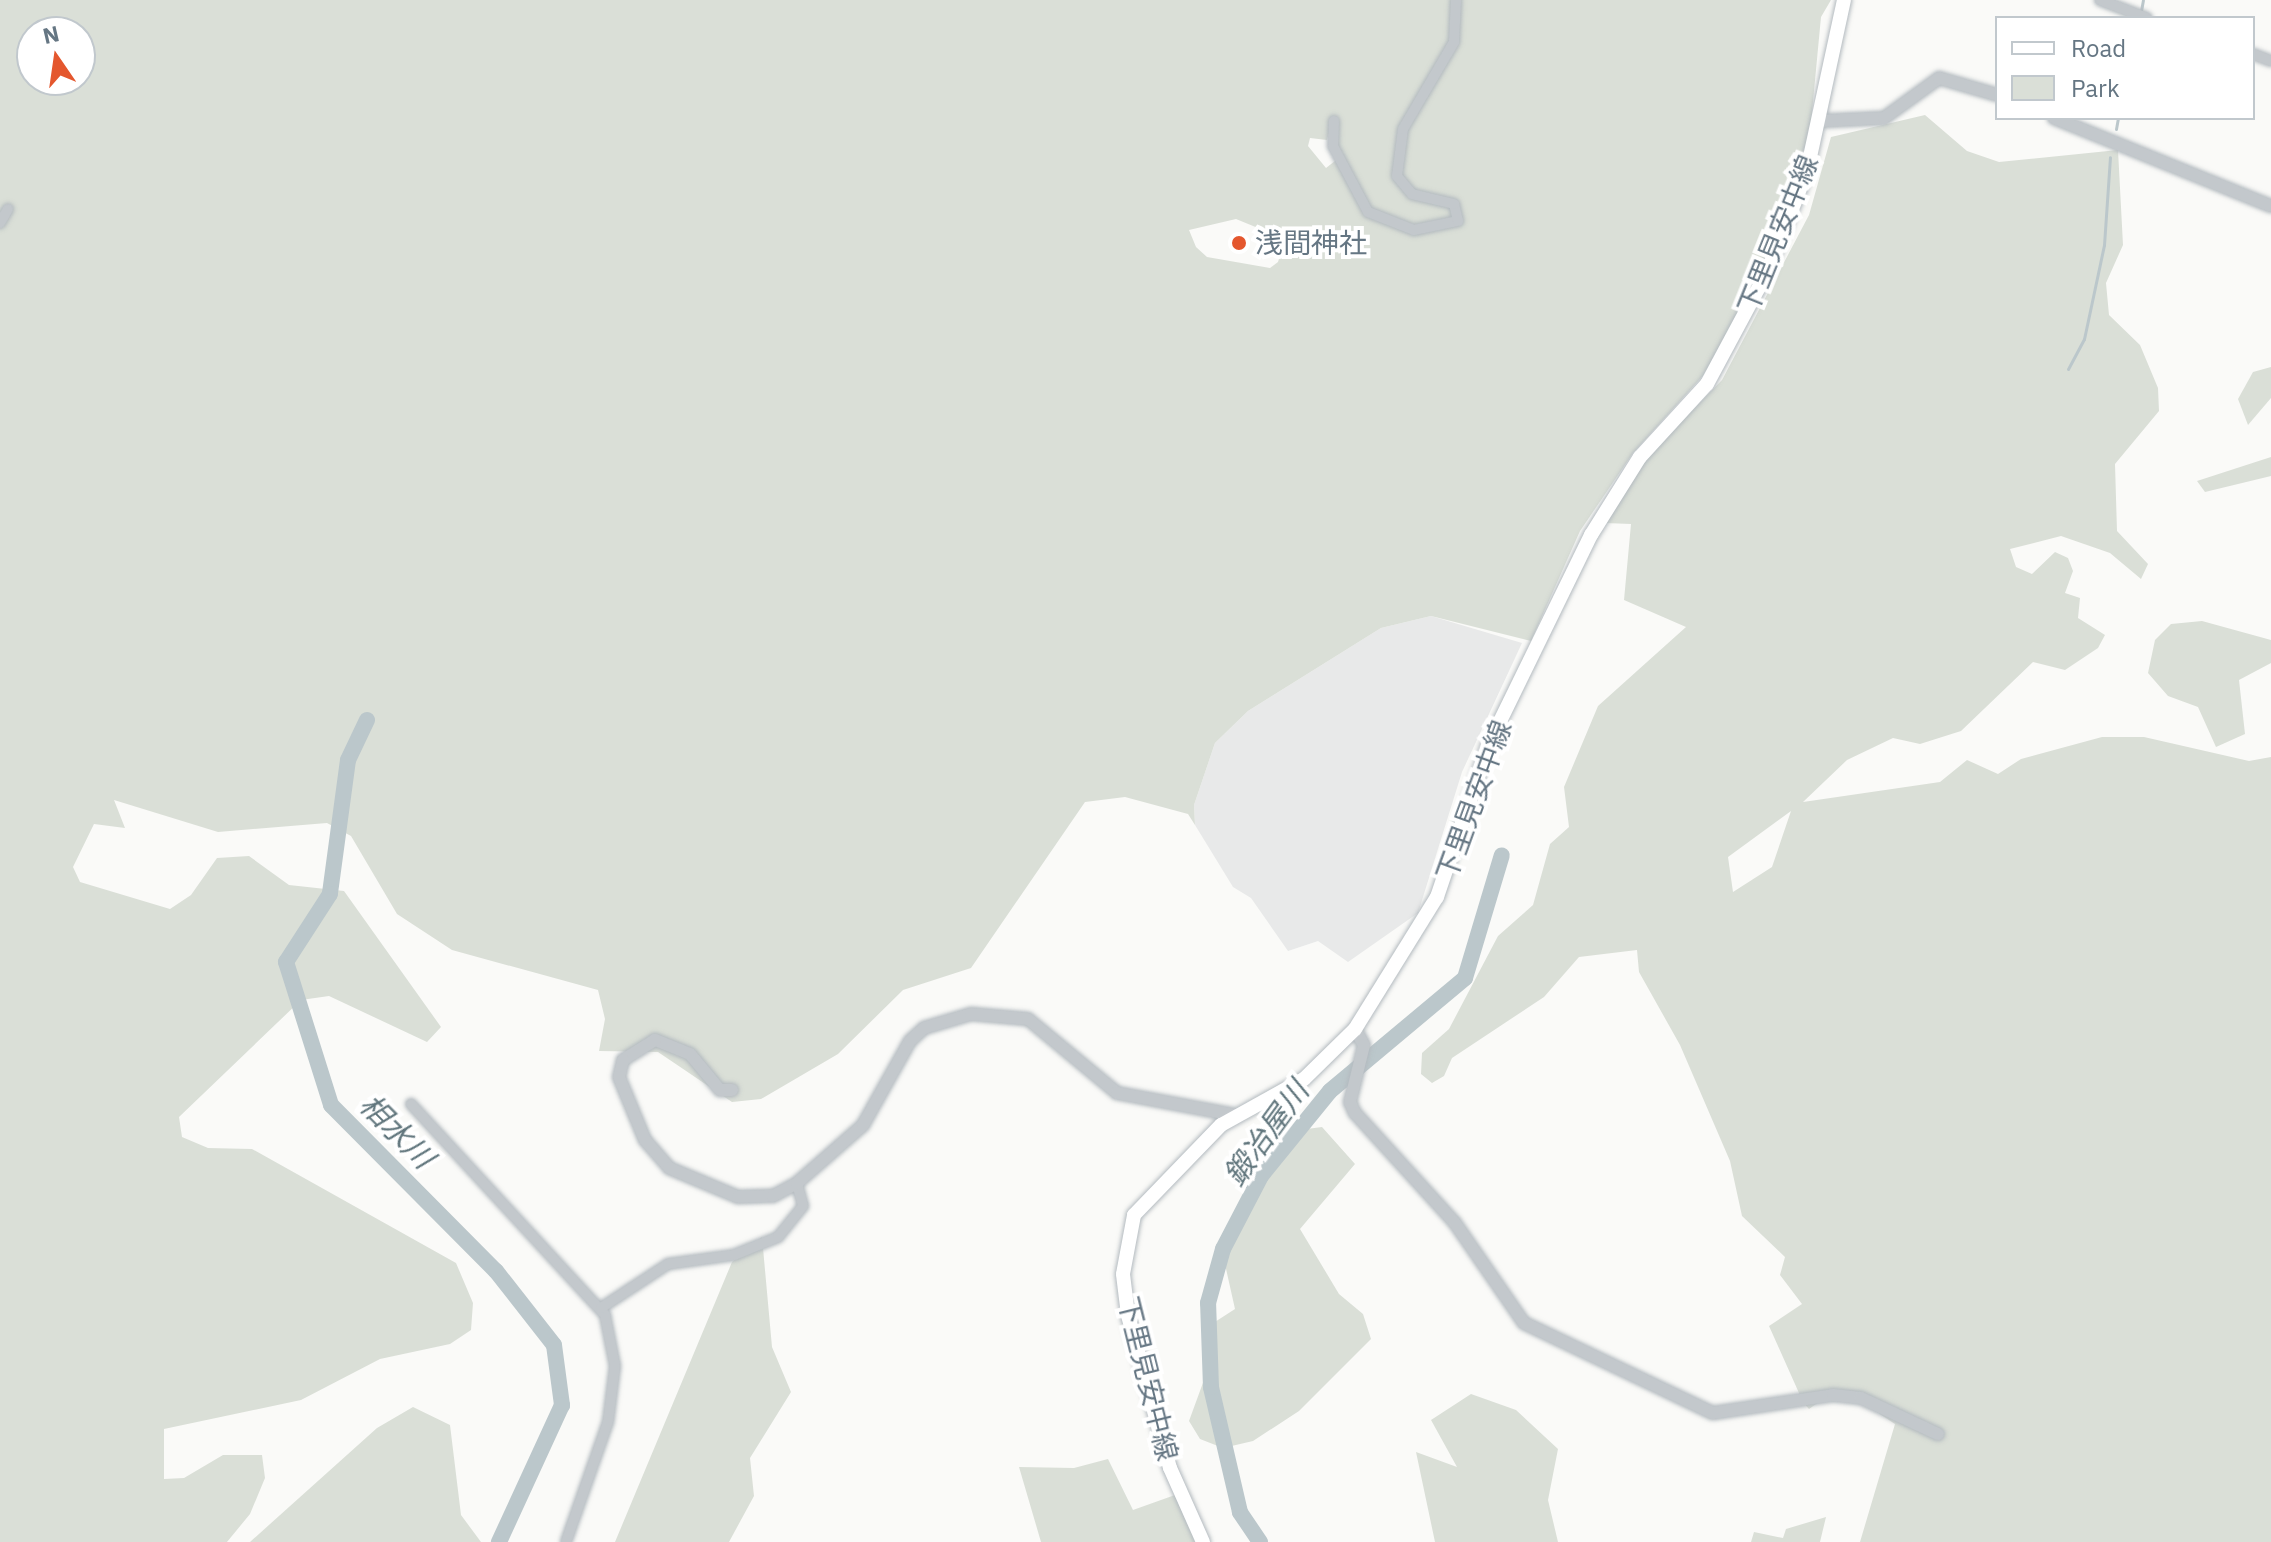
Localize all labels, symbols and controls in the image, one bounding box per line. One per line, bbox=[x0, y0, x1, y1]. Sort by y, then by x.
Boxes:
north arrow bbox=[16, 16, 96, 96]
legend bbox=[1995, 16, 2255, 120]
text: N bbox=[40, 18, 62, 50]
text: Road bbox=[2071, 32, 2126, 64]
text: Park bbox=[2071, 72, 2120, 104]
street label: 下里見安中線 bbox=[1731, 150, 1825, 318]
place label: 浅間神社 bbox=[1255, 226, 1367, 260]
marker: 浅間神社 bbox=[1230, 234, 1248, 252]
street label: 下里見安中線 bbox=[1429, 715, 1519, 885]
water label: 鍛冶屋川 bbox=[1216, 1074, 1316, 1192]
water label: 相水川 bbox=[352, 1086, 442, 1176]
street label: 下里見安中線 bbox=[1111, 1293, 1185, 1465]

